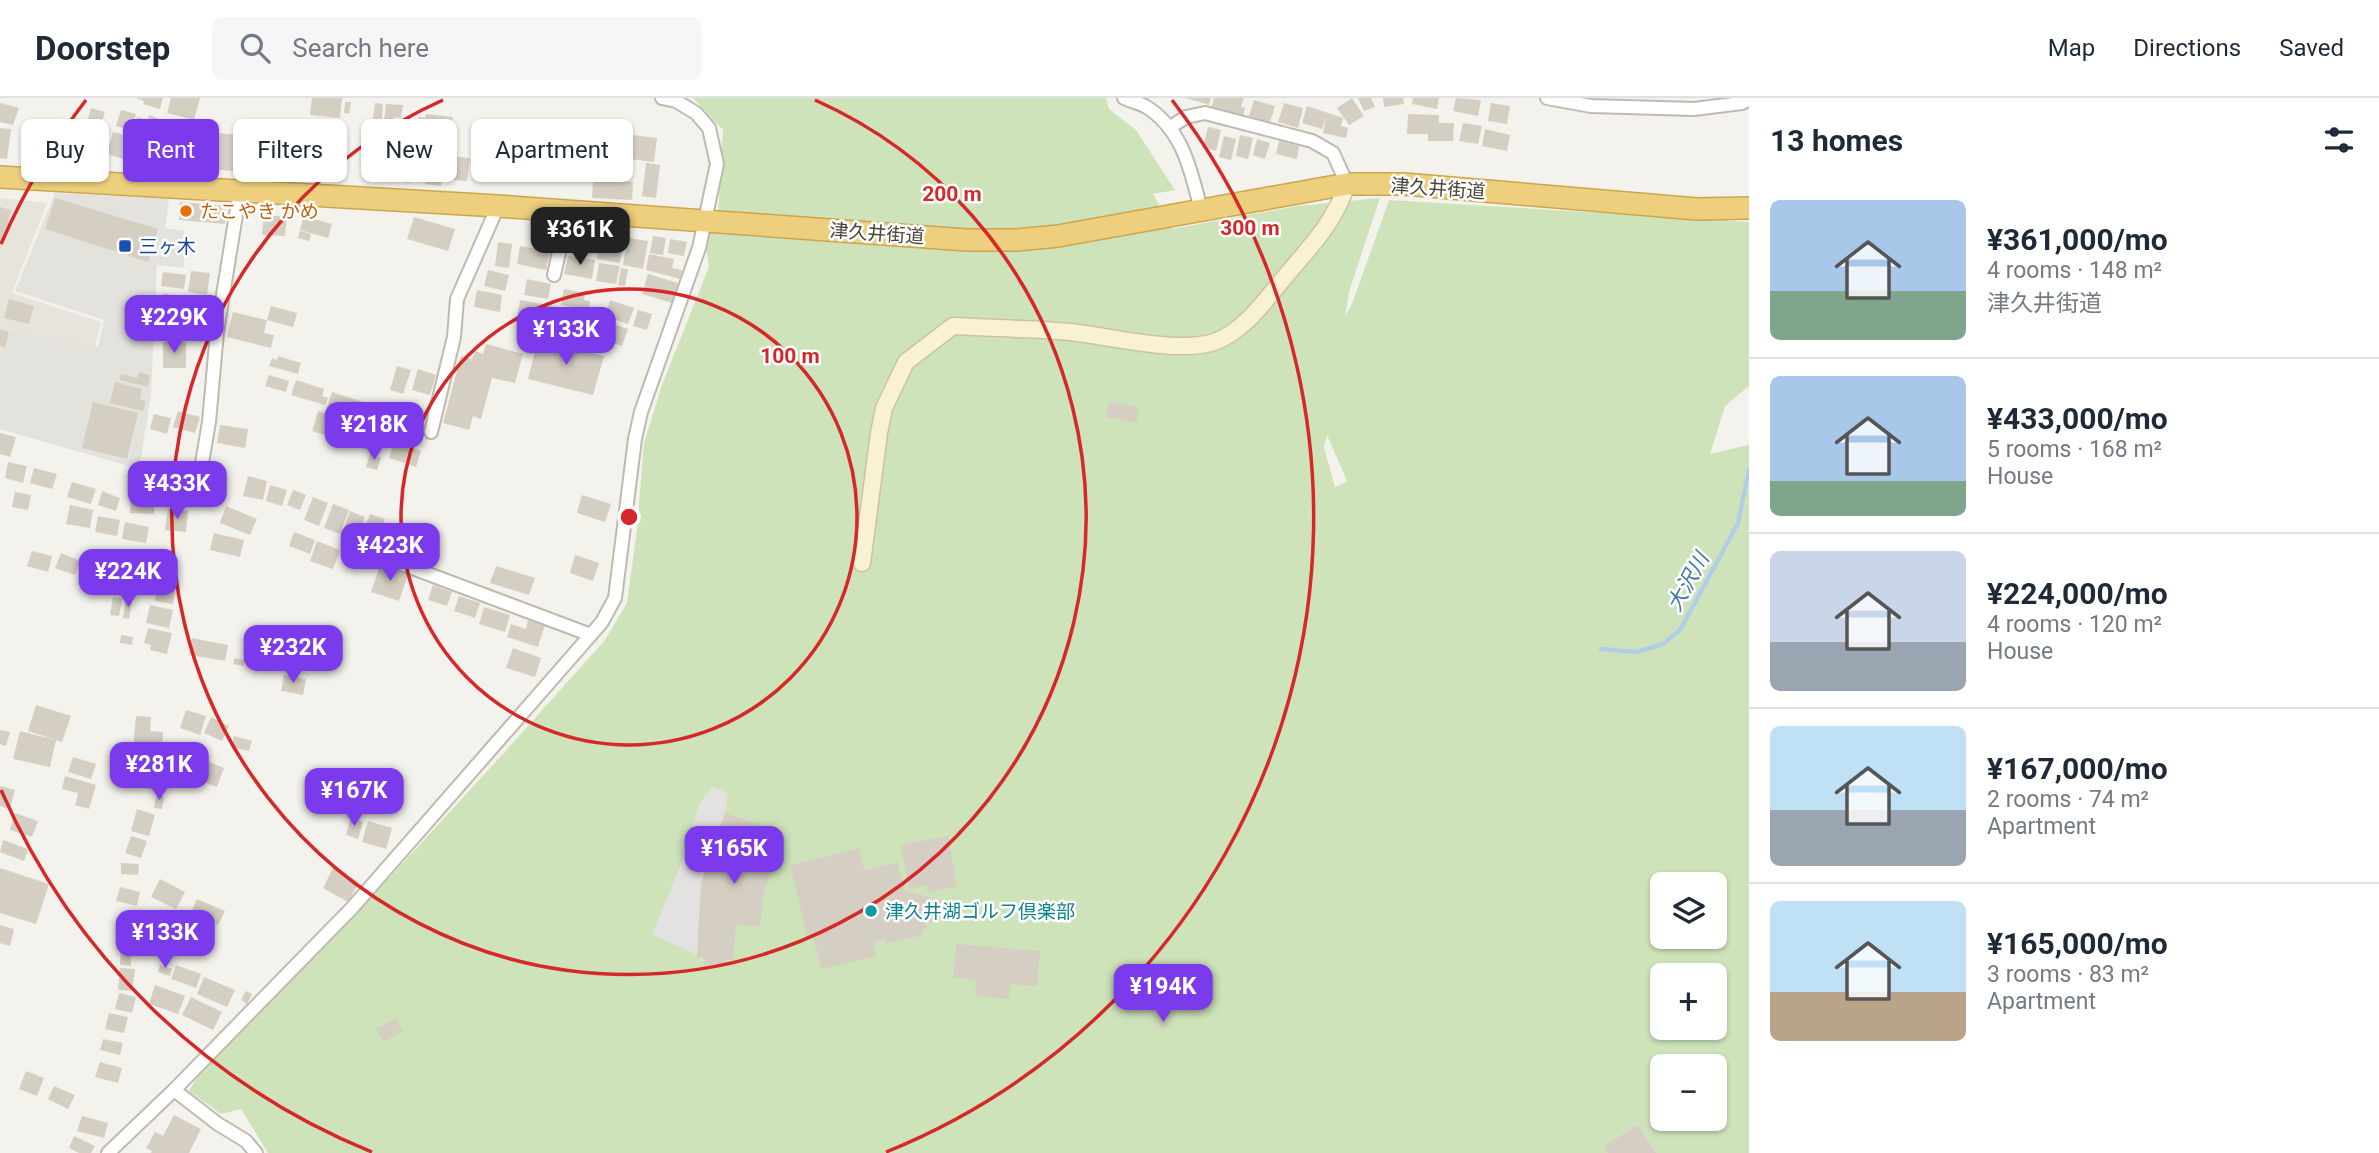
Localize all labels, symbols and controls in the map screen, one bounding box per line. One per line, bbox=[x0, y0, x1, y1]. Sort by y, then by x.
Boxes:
search box bbox=[212, 17, 702, 80]
text: Doorstep bbox=[35, 29, 170, 68]
icon: search bbox=[236, 29, 274, 67]
text: Search here bbox=[292, 33, 429, 63]
text: Map bbox=[2048, 34, 2095, 62]
text: Directions bbox=[2133, 34, 2241, 62]
text: Saved bbox=[2279, 34, 2344, 62]
chip: Buy bbox=[21, 119, 109, 182]
chip: Rent bbox=[123, 119, 219, 182]
chip: Filters bbox=[233, 119, 347, 182]
chip: New bbox=[361, 119, 457, 182]
chip: Apartment bbox=[471, 119, 633, 182]
icon: filters bbox=[2320, 121, 2358, 159]
text: 13 homes bbox=[1770, 123, 1903, 158]
street label: 津久井街道 bbox=[1390, 174, 1486, 203]
text: 200 m bbox=[922, 182, 982, 206]
place label: たこやき かめ bbox=[200, 200, 319, 223]
marker: たこやき かめ bbox=[178, 203, 194, 219]
pin: ¥361K bbox=[531, 208, 629, 267]
text: ¥361K bbox=[547, 216, 613, 243]
text: 300 m bbox=[1220, 216, 1280, 240]
street label: 津久井街道 bbox=[829, 219, 925, 248]
text: ¥361,000/mo bbox=[1987, 222, 2168, 257]
icon: home bbox=[1826, 228, 1910, 312]
place label: 三ヶ木 bbox=[139, 235, 196, 258]
marker: 三ヶ木 bbox=[117, 238, 133, 254]
text: 4 rooms · 148 m² bbox=[1987, 257, 2162, 284]
text: 津久井街道 bbox=[1987, 290, 2102, 317]
pin: ¥229K bbox=[125, 296, 223, 355]
text: ¥229K bbox=[141, 304, 207, 331]
pin: ¥133K bbox=[517, 308, 615, 367]
text: ¥133K bbox=[533, 316, 599, 343]
text: 100 m bbox=[760, 344, 820, 368]
text: ¥433,000/mo bbox=[1987, 401, 2168, 436]
pin: ¥218K bbox=[325, 402, 423, 462]
icon: home bbox=[1826, 404, 1910, 488]
text: ¥218K bbox=[341, 411, 407, 438]
text: 5 rooms · 168 m² bbox=[1987, 436, 2162, 463]
pin: ¥433K bbox=[128, 462, 226, 521]
text: House bbox=[1987, 463, 2053, 490]
text: ¥433K bbox=[144, 470, 210, 497]
centre of rings bbox=[617, 505, 641, 529]
pin: ¥423K bbox=[341, 524, 439, 583]
text: ¥423K bbox=[357, 532, 423, 559]
water label: 大沢川 bbox=[1662, 547, 1715, 615]
pin: ¥224K bbox=[79, 550, 177, 609]
text: ¥224K bbox=[95, 558, 161, 585]
text: ¥224,000/mo bbox=[1987, 576, 2168, 611]
icon: home bbox=[1826, 579, 1910, 663]
text: 4 rooms · 120 m² bbox=[1987, 611, 2162, 638]
pin: ¥232K bbox=[244, 626, 342, 685]
text: ¥232K bbox=[260, 634, 326, 661]
text: House bbox=[1987, 638, 2053, 665]
pin: ¥281K bbox=[110, 742, 208, 802]
text: ¥281K bbox=[126, 751, 192, 778]
text: ¥167,000/mo bbox=[1987, 751, 2168, 786]
icon: home bbox=[1826, 754, 1910, 838]
pin: ¥167K bbox=[305, 768, 403, 828]
text: ¥167K bbox=[321, 777, 387, 804]
text: 2 rooms · 74 m² bbox=[1987, 786, 2149, 813]
text: Apartment bbox=[1987, 813, 2096, 840]
pin: ¥165K bbox=[685, 826, 783, 886]
text: ¥165K bbox=[701, 835, 767, 862]
map controls bbox=[1650, 872, 1727, 1131]
button: layers bbox=[1650, 872, 1727, 949]
place label: 津久井湖ゴルフ倶楽部 bbox=[885, 900, 1075, 923]
marker: 津久井湖ゴルフ倶楽部 bbox=[863, 903, 879, 919]
pin: ¥133K bbox=[116, 910, 214, 970]
text: ¥133K bbox=[132, 919, 198, 946]
text: ¥165,000/mo bbox=[1987, 926, 2168, 961]
icon: home bbox=[1826, 929, 1910, 1013]
text: 3 rooms · 83 m² bbox=[1987, 961, 2149, 988]
button: + bbox=[1650, 963, 1727, 1040]
pin: ¥194K bbox=[1114, 964, 1212, 1024]
text: ¥194K bbox=[1130, 973, 1196, 1000]
text: Apartment bbox=[1987, 988, 2096, 1015]
button: − bbox=[1650, 1054, 1727, 1131]

